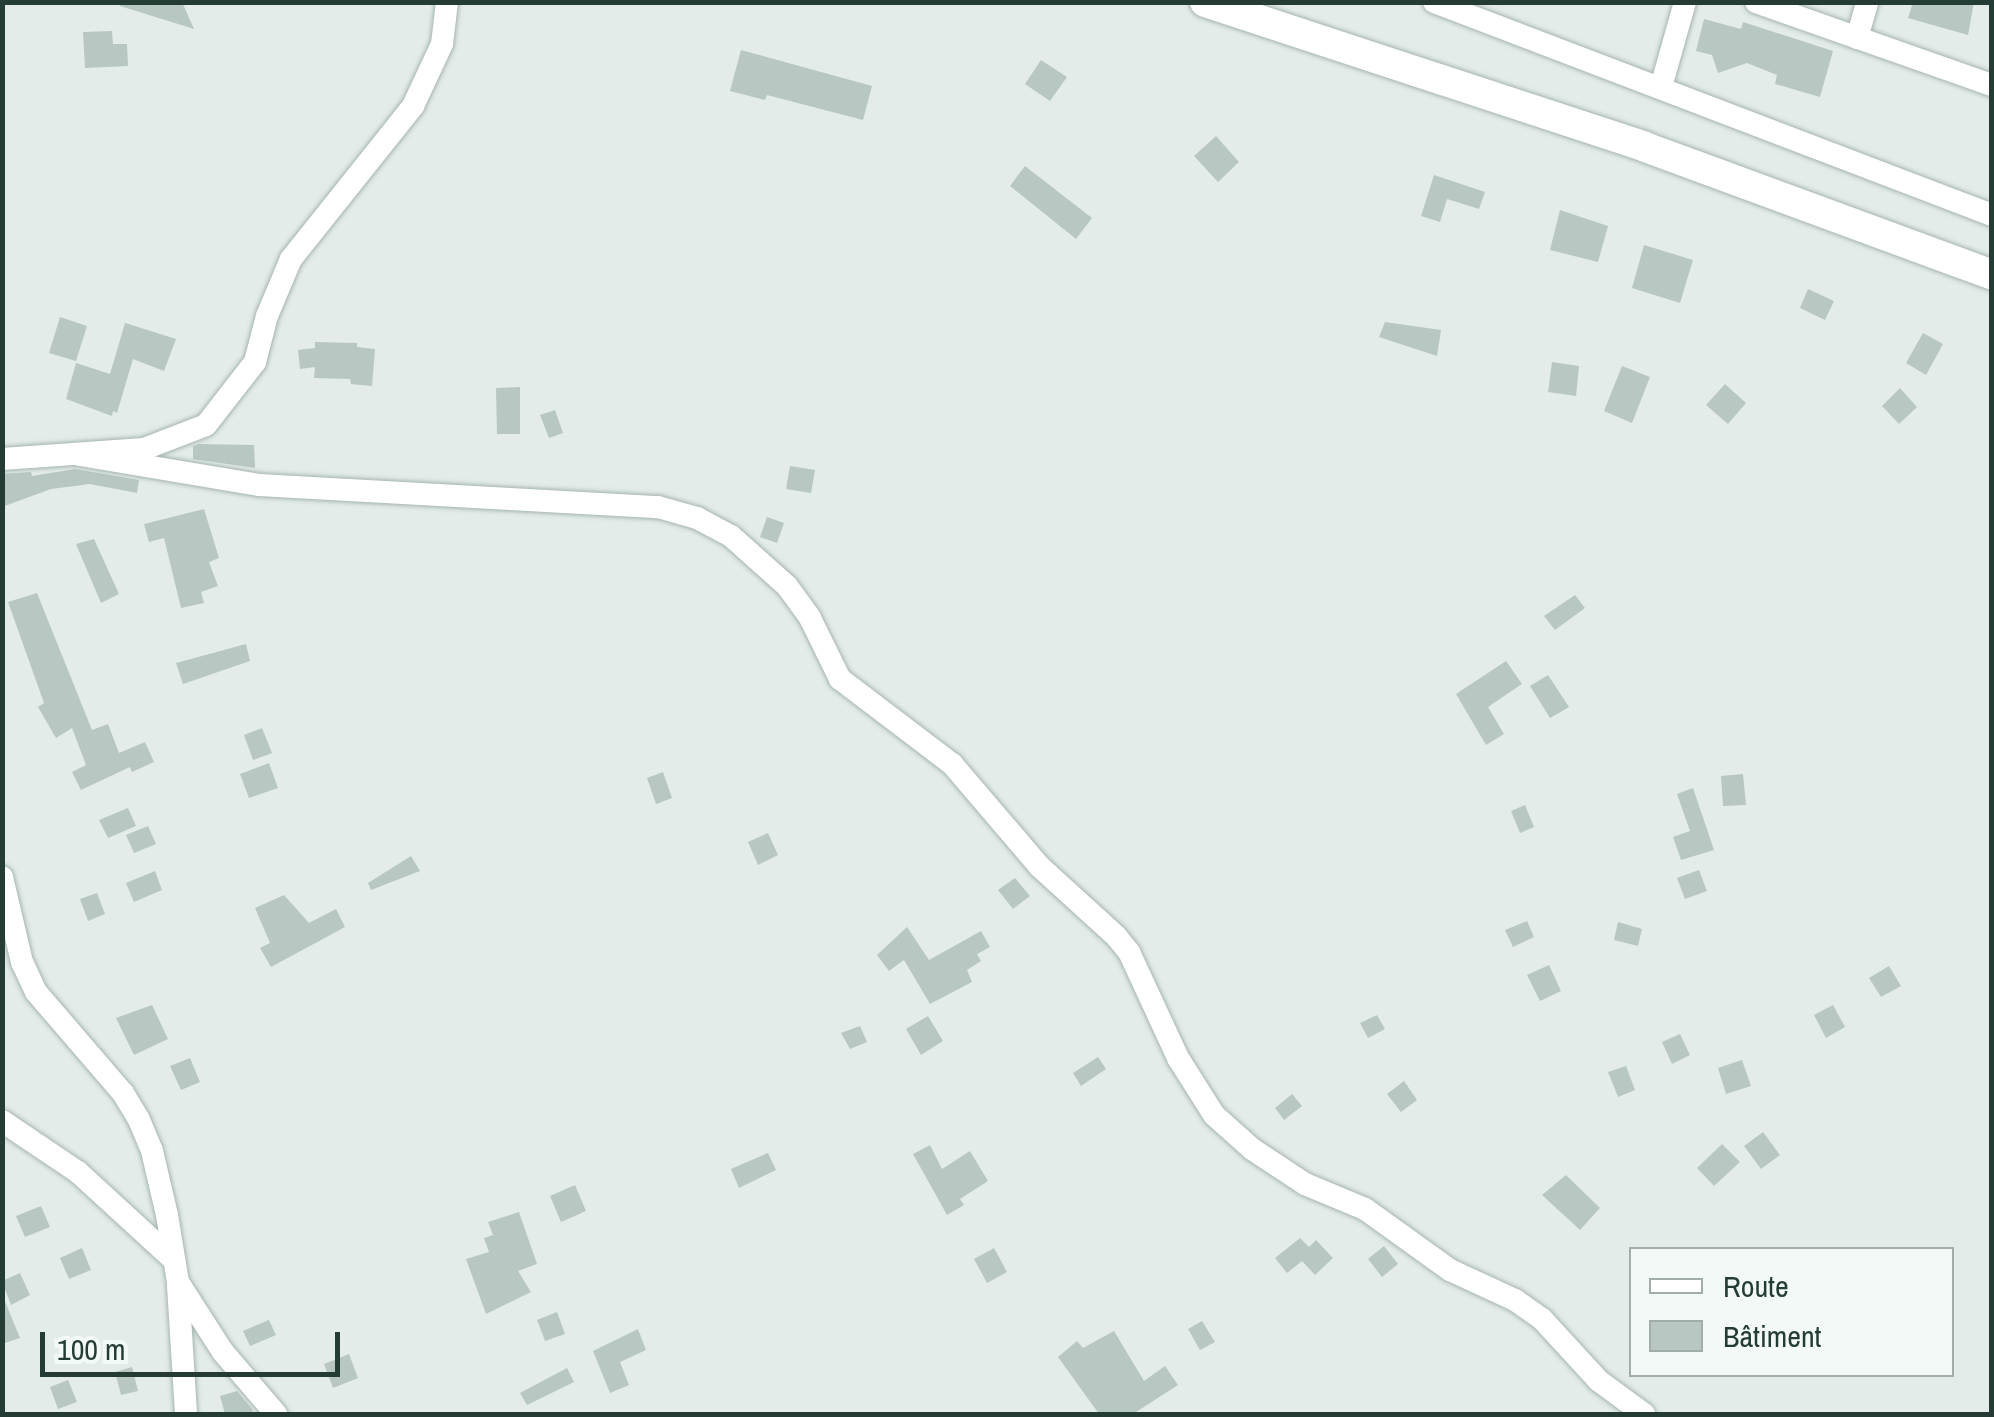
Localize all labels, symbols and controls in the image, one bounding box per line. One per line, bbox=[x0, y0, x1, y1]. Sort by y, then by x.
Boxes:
legend bbox=[1629, 1247, 1954, 1377]
text: Route bbox=[1723, 1266, 1789, 1306]
scale bar bbox=[45, 1312, 345, 1374]
text: Bâtiment bbox=[1723, 1316, 1821, 1356]
text: 100 m bbox=[57, 1329, 125, 1369]

